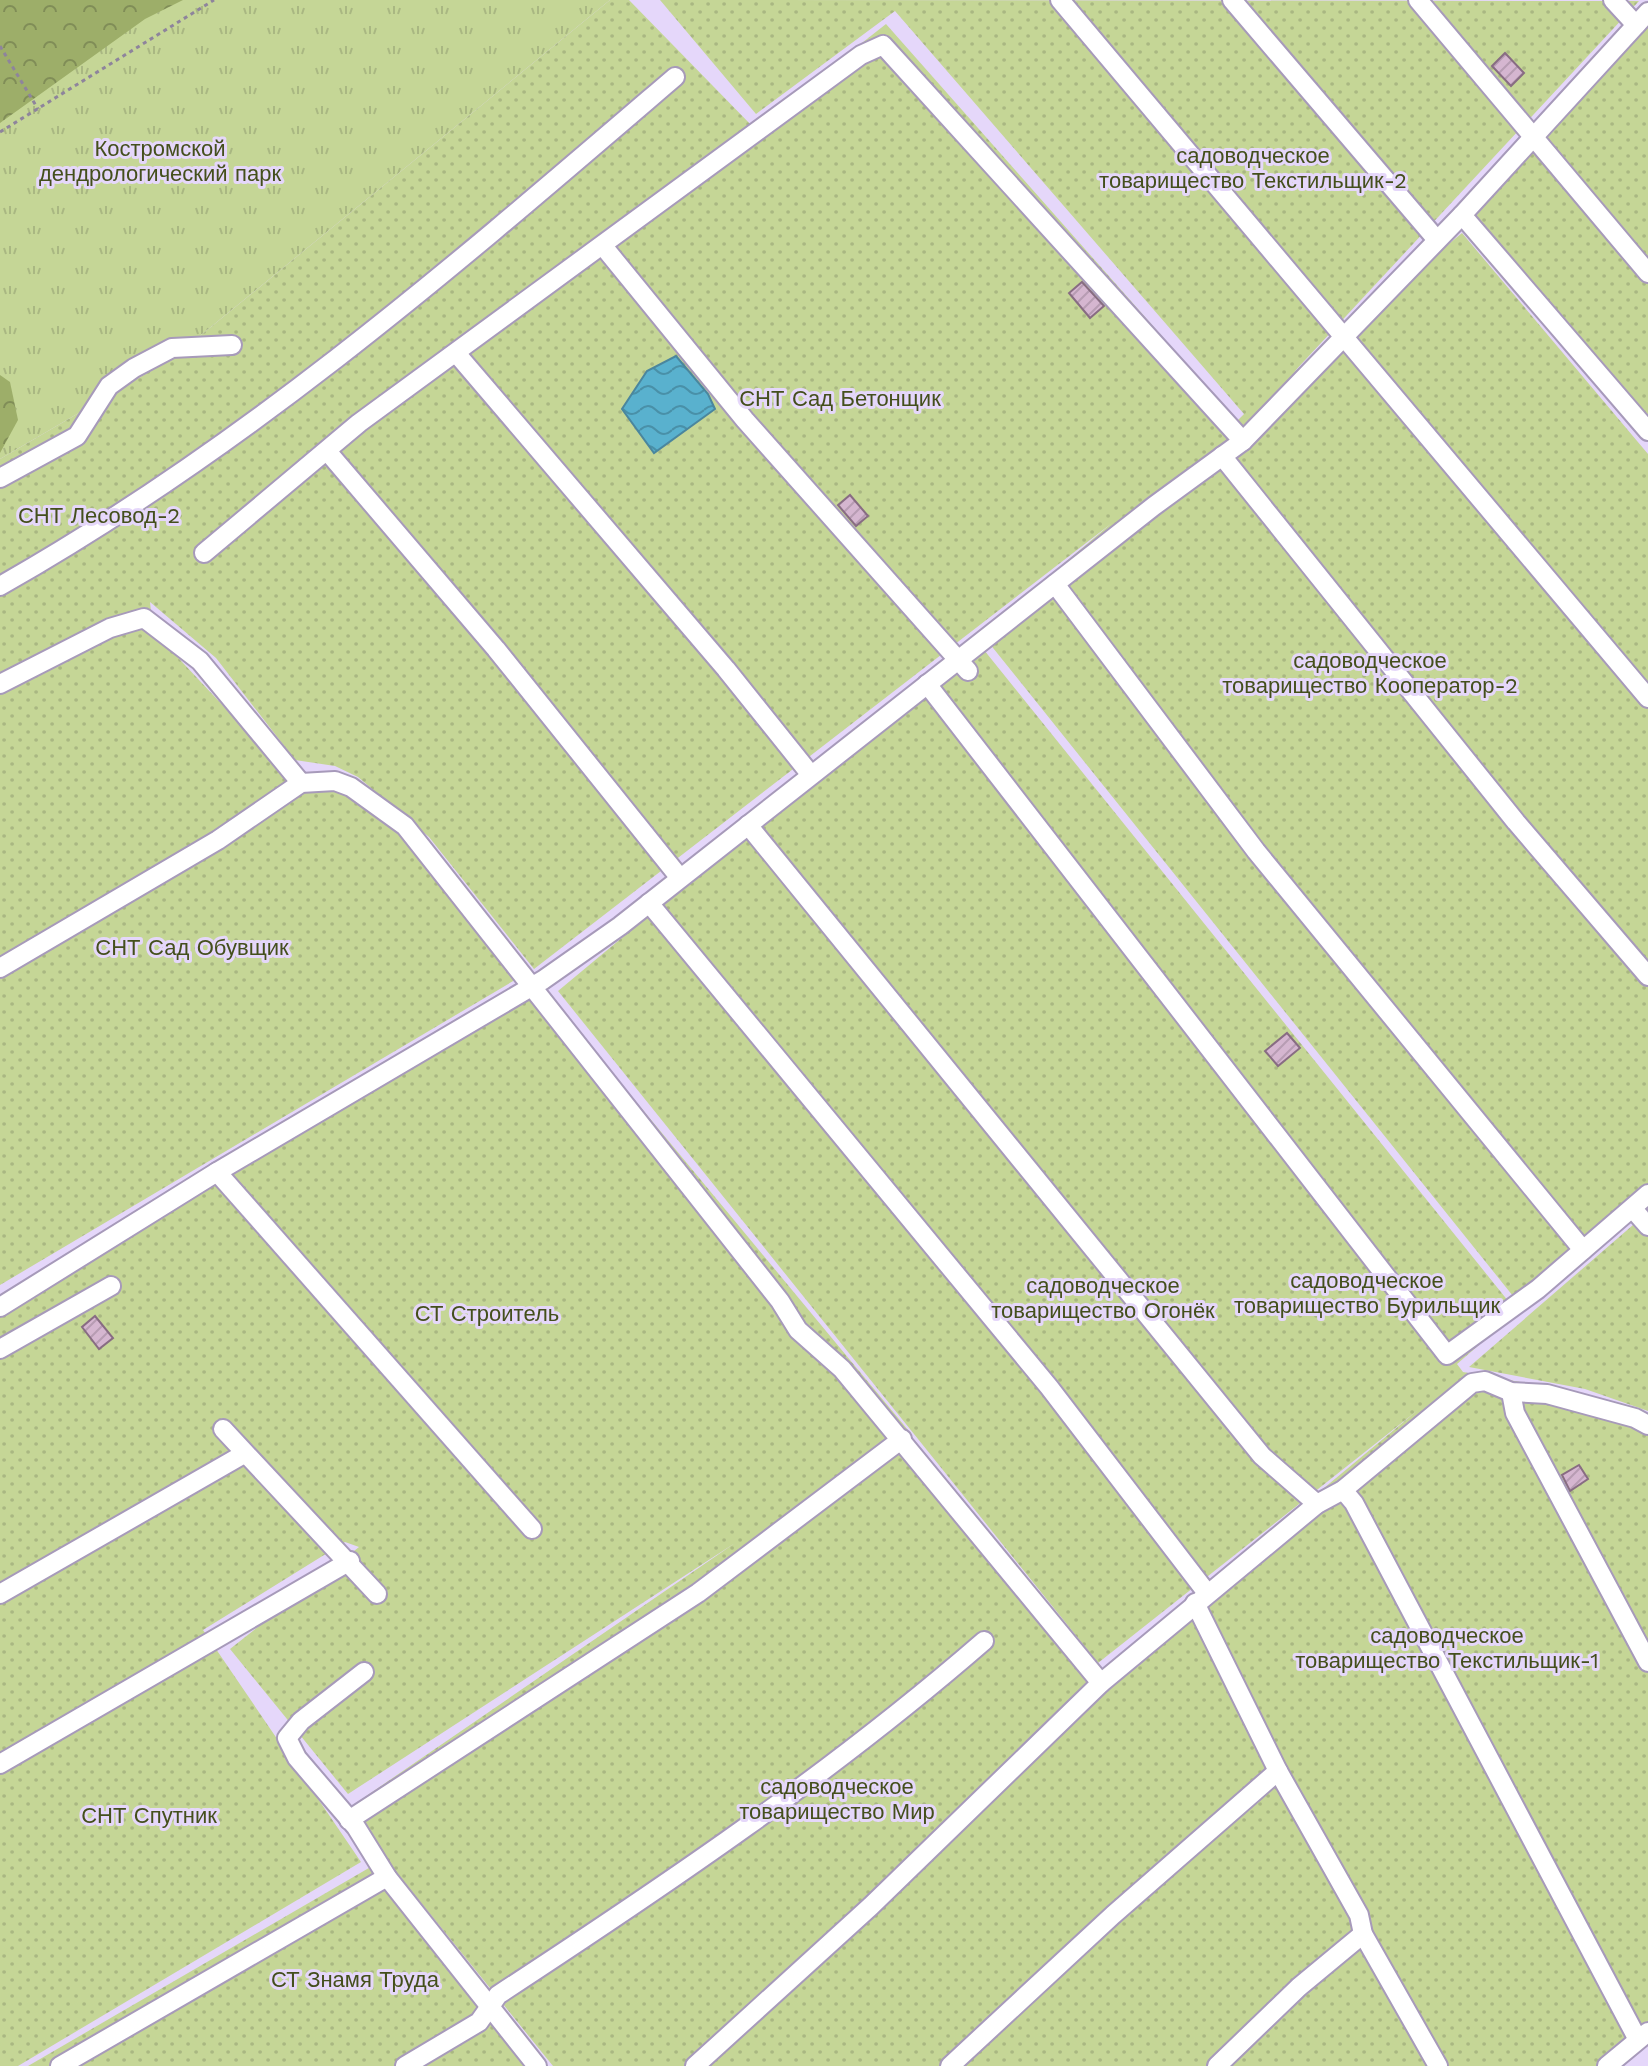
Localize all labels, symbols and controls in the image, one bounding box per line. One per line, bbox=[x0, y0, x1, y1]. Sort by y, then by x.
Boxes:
park label: Костромской дендрологический парк bbox=[39, 136, 281, 186]
park label: садоводческое товарищество Текстильщик-2 bbox=[1099, 143, 1407, 193]
park label: СНТ Сад Бетонщик bbox=[739, 386, 941, 411]
park label: СНТ Лесовод-2 bbox=[18, 503, 180, 528]
park label: садоводческое товарищество Кооператор-2 bbox=[1222, 648, 1518, 698]
park label: СНТ Сад Обувщик bbox=[95, 935, 289, 960]
park label: садоводческое товарищество Бурильщик bbox=[1234, 1268, 1500, 1318]
park label: садоводческое товарищество Огонёк bbox=[991, 1273, 1215, 1323]
park label: СТ Строитель bbox=[415, 1301, 559, 1326]
park label: садоводческое товарищество Текстильщик-1 bbox=[1295, 1623, 1599, 1673]
park label: садоводческое товарищество Мир bbox=[739, 1774, 935, 1824]
park label: СНТ Спутник bbox=[81, 1803, 217, 1828]
park label: СТ Знамя Труда bbox=[271, 1967, 440, 1992]

